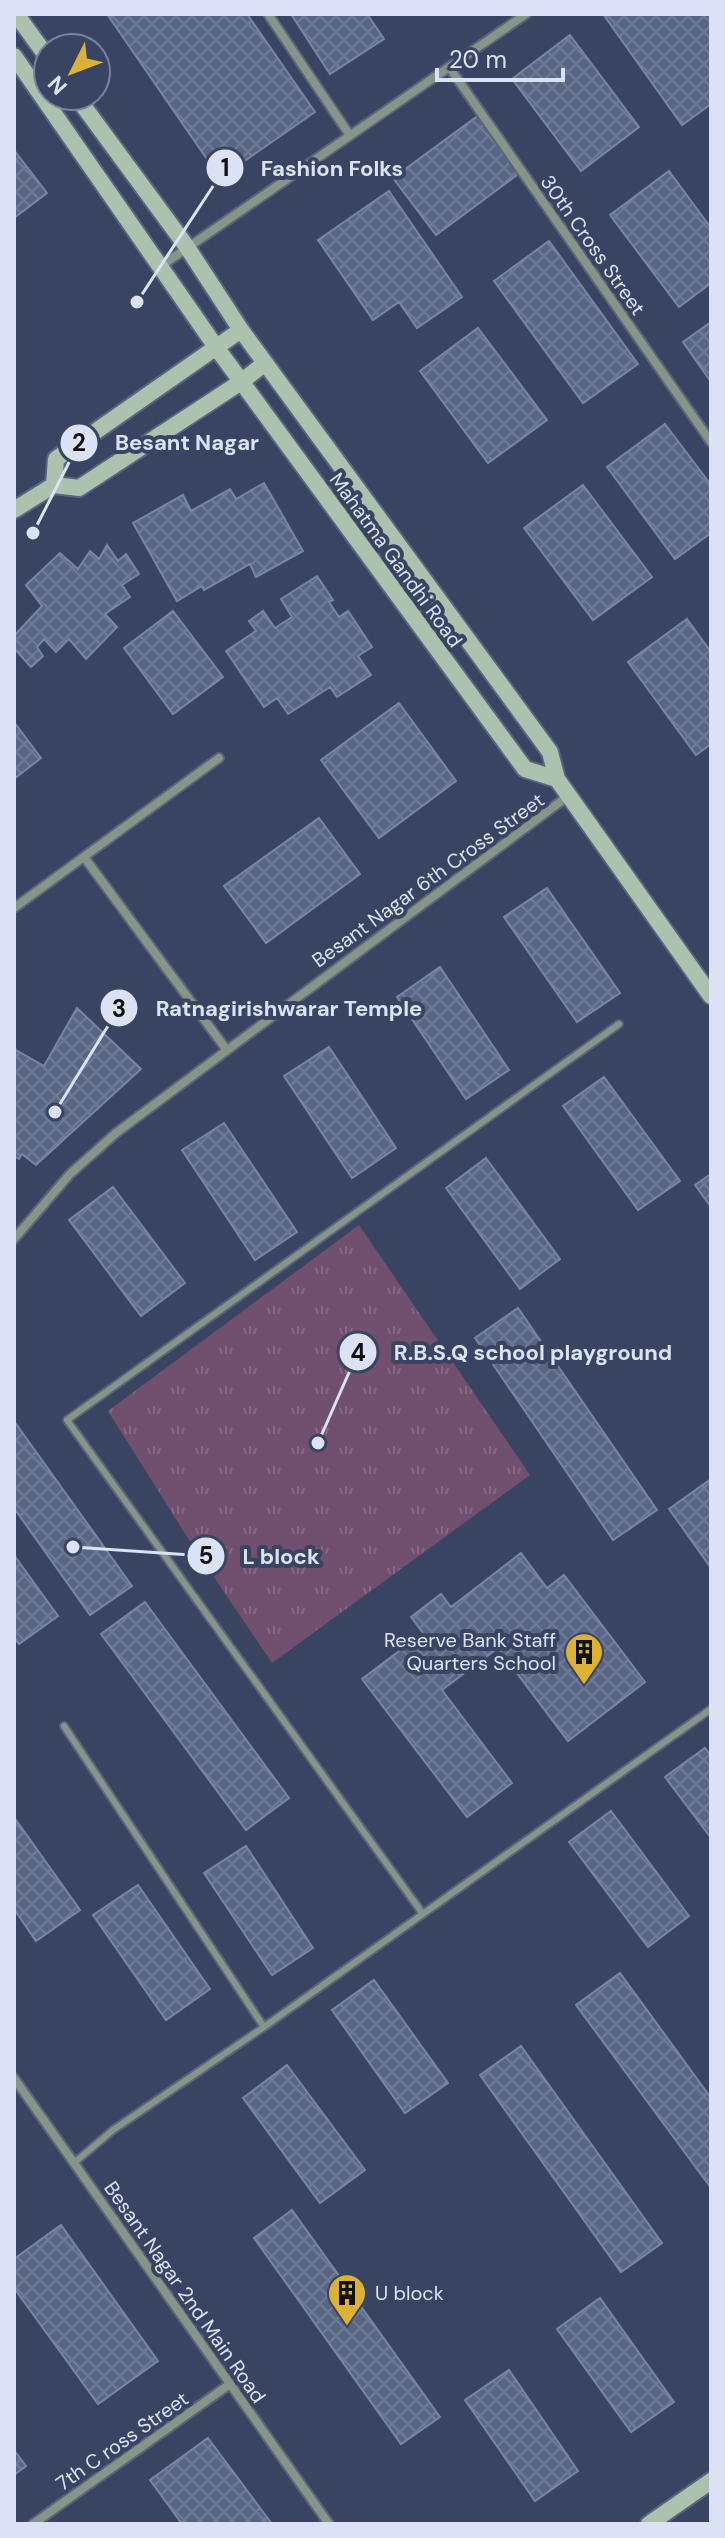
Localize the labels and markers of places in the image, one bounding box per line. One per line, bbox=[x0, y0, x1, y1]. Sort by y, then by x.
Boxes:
callout: Fashion Folks bbox=[205, 145, 420, 191]
callout: Besant Nagar bbox=[59, 420, 275, 466]
callout: Ratnagirishwarar Temple bbox=[99, 985, 438, 1031]
callout: R.B.S.Q school playground bbox=[338, 1329, 688, 1375]
callout: L block bbox=[186, 1533, 335, 1579]
place label: Reserve Bank Staff Quarters School bbox=[384, 1627, 556, 1676]
building icon: Reserve Bank Staff Quarters School bbox=[563, 1631, 605, 1686]
building icon: U block bbox=[326, 2272, 368, 2327]
place label: U block bbox=[375, 2280, 444, 2306]

